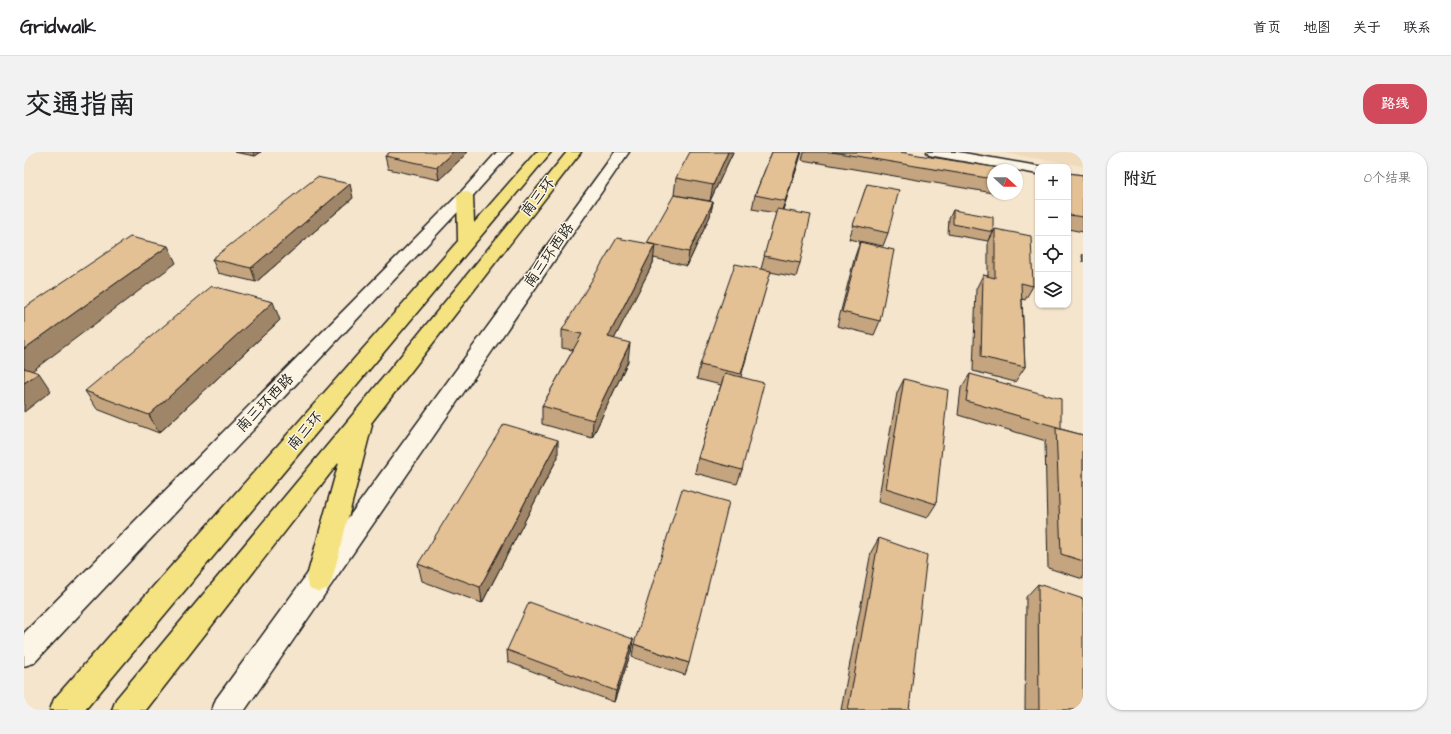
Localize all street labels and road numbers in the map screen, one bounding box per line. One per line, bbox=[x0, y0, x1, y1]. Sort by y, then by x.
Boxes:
street label: 南三环 bbox=[516, 173, 560, 221]
street label: 南三环西路 bbox=[519, 218, 579, 292]
street label: 南三环西路 bbox=[231, 369, 299, 437]
street label: 南三环 bbox=[282, 407, 328, 455]

